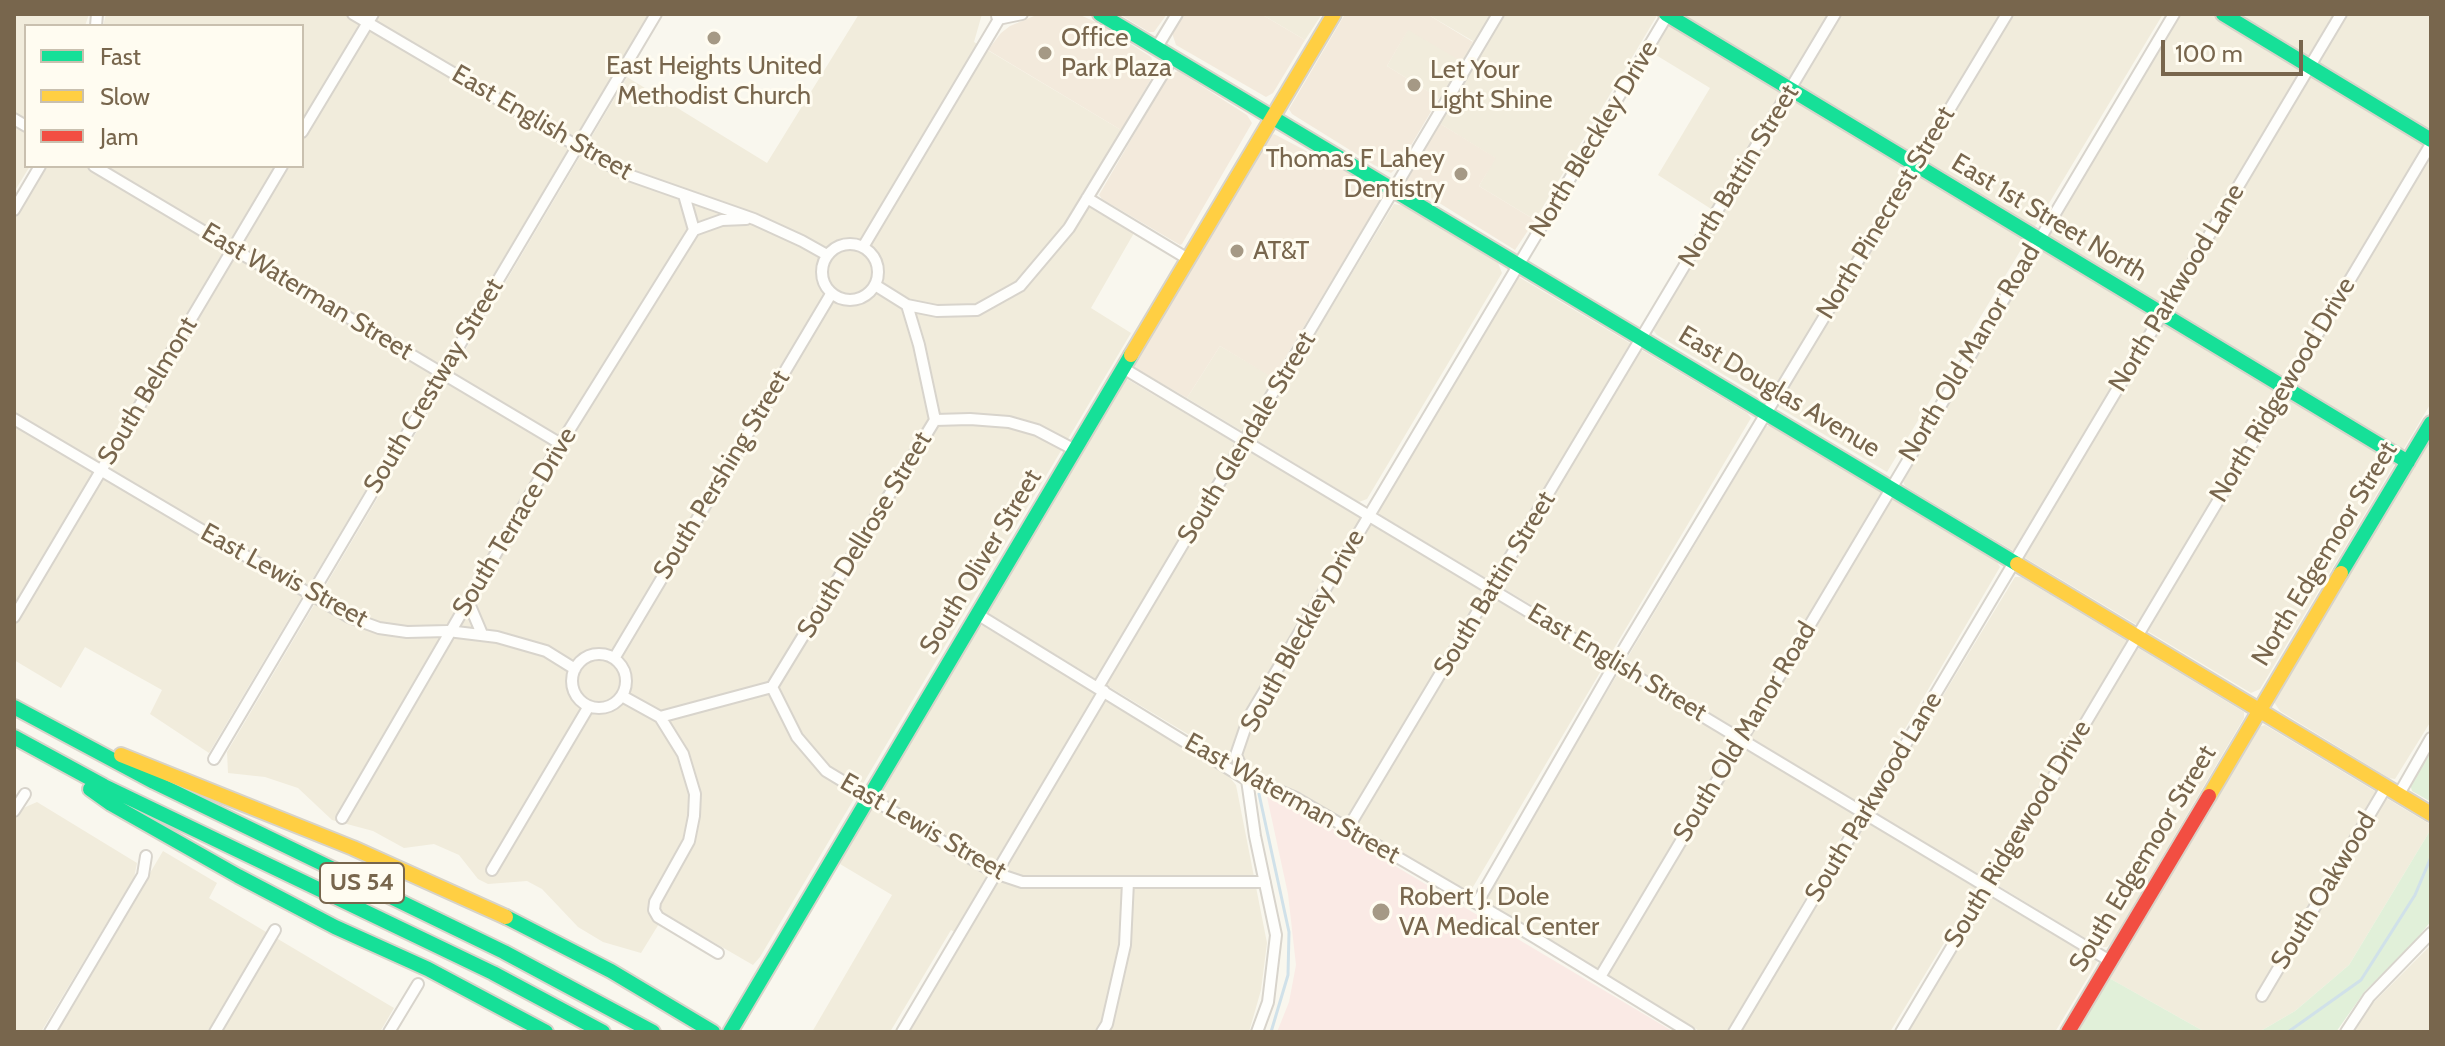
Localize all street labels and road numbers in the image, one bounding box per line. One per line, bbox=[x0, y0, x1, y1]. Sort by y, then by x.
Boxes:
street label: North Bleckley Drive bbox=[1523, 35, 1665, 243]
street label: East English Street bbox=[446, 59, 638, 187]
street label: North Battin Street bbox=[1672, 79, 1806, 273]
street label: North Pinecrest Street bbox=[1810, 101, 1962, 325]
street label: East 1st Street North bbox=[1946, 147, 2152, 289]
street label: North Parkwood Lane bbox=[2103, 178, 2251, 398]
street label: East Waterman Street bbox=[196, 217, 418, 367]
street label: North Old Manor Road bbox=[1893, 239, 2047, 467]
street label: North Ridgewood Drive bbox=[2204, 272, 2362, 508]
street label: South Crestway Street bbox=[358, 273, 510, 499]
street label: South Belmont bbox=[92, 311, 204, 471]
street label: East Douglas Avenue bbox=[1673, 320, 1885, 464]
street label: South Glendale Street bbox=[1171, 326, 1323, 550]
street label: South Pershing Street bbox=[647, 365, 797, 585]
street label: South Terrace Drive bbox=[446, 422, 584, 622]
street label: South Dellrose Street bbox=[791, 426, 939, 644]
street label: North Edgemoor Street bbox=[2246, 436, 2404, 672]
street label: South Oliver Street bbox=[914, 464, 1048, 660]
street label: South Battin Street bbox=[1428, 486, 1562, 682]
street label: East Lewis Street bbox=[195, 517, 373, 635]
street label: South Bleckley Drive bbox=[1234, 524, 1372, 738]
street label: East English Street bbox=[1522, 597, 1712, 729]
street label: South Old Manor Road bbox=[1667, 617, 1823, 847]
street label: South Parkwood Lane bbox=[1799, 686, 1949, 908]
street label: South Ridgewood Drive bbox=[1938, 715, 2098, 953]
street label: East Waterman Street bbox=[1179, 727, 1405, 871]
street label: South Edgemoor Street bbox=[2063, 740, 2223, 978]
street label: East Lewis Street bbox=[835, 767, 1011, 887]
street label: South Oakwood bbox=[2265, 807, 2383, 975]
road number: US 54 bbox=[320, 863, 404, 903]

